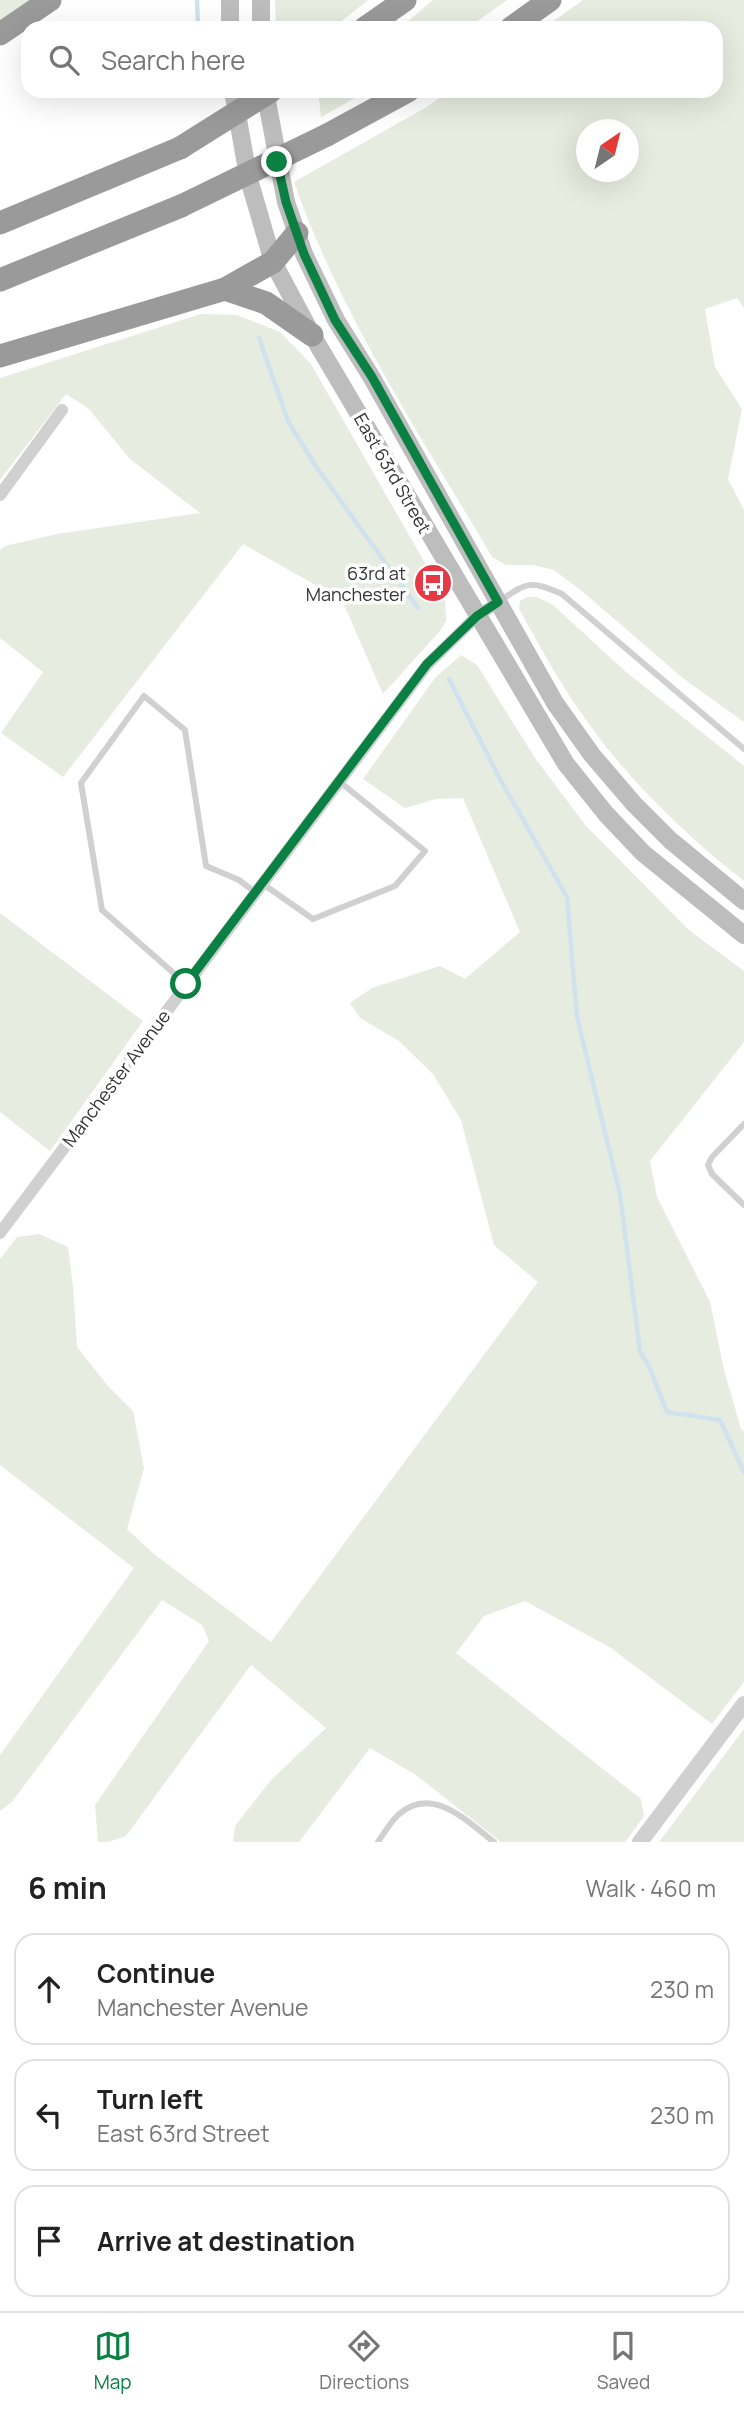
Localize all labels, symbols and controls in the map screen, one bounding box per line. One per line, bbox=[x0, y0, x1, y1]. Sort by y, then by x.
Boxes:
search box bbox=[21, 21, 723, 98]
icon: search bbox=[45, 41, 83, 79]
text: Search here bbox=[101, 42, 246, 78]
north arrow bbox=[576, 119, 639, 182]
route end bbox=[261, 146, 292, 177]
street label: East 63rd Street bbox=[349, 409, 437, 537]
place label: 63rd at Manchester bbox=[306, 561, 407, 606]
bus stop icon: 63rd at Manchester bbox=[412, 562, 454, 604]
route start bbox=[170, 968, 201, 999]
street label: Manchester Avenue bbox=[57, 1005, 175, 1151]
text: 6 min bbox=[28, 1867, 107, 1908]
text: Walk · 460 m bbox=[586, 1872, 716, 1904]
text: Continue bbox=[97, 1955, 215, 1991]
icon: ahead bbox=[30, 1970, 68, 2008]
text: 230 m bbox=[650, 1973, 714, 2005]
text: Manchester Avenue bbox=[97, 1991, 308, 2023]
text: Turn left bbox=[97, 2081, 204, 2117]
icon: left bbox=[30, 2096, 68, 2134]
text: 230 m bbox=[650, 2099, 714, 2131]
text: East 63rd Street bbox=[97, 2117, 270, 2149]
icon: arrive bbox=[30, 2222, 68, 2260]
text: Arrive at destination bbox=[97, 2223, 355, 2259]
tab: Map bbox=[94, 2327, 132, 2395]
tab: Directions bbox=[319, 2327, 409, 2395]
tab: Saved bbox=[597, 2327, 650, 2395]

